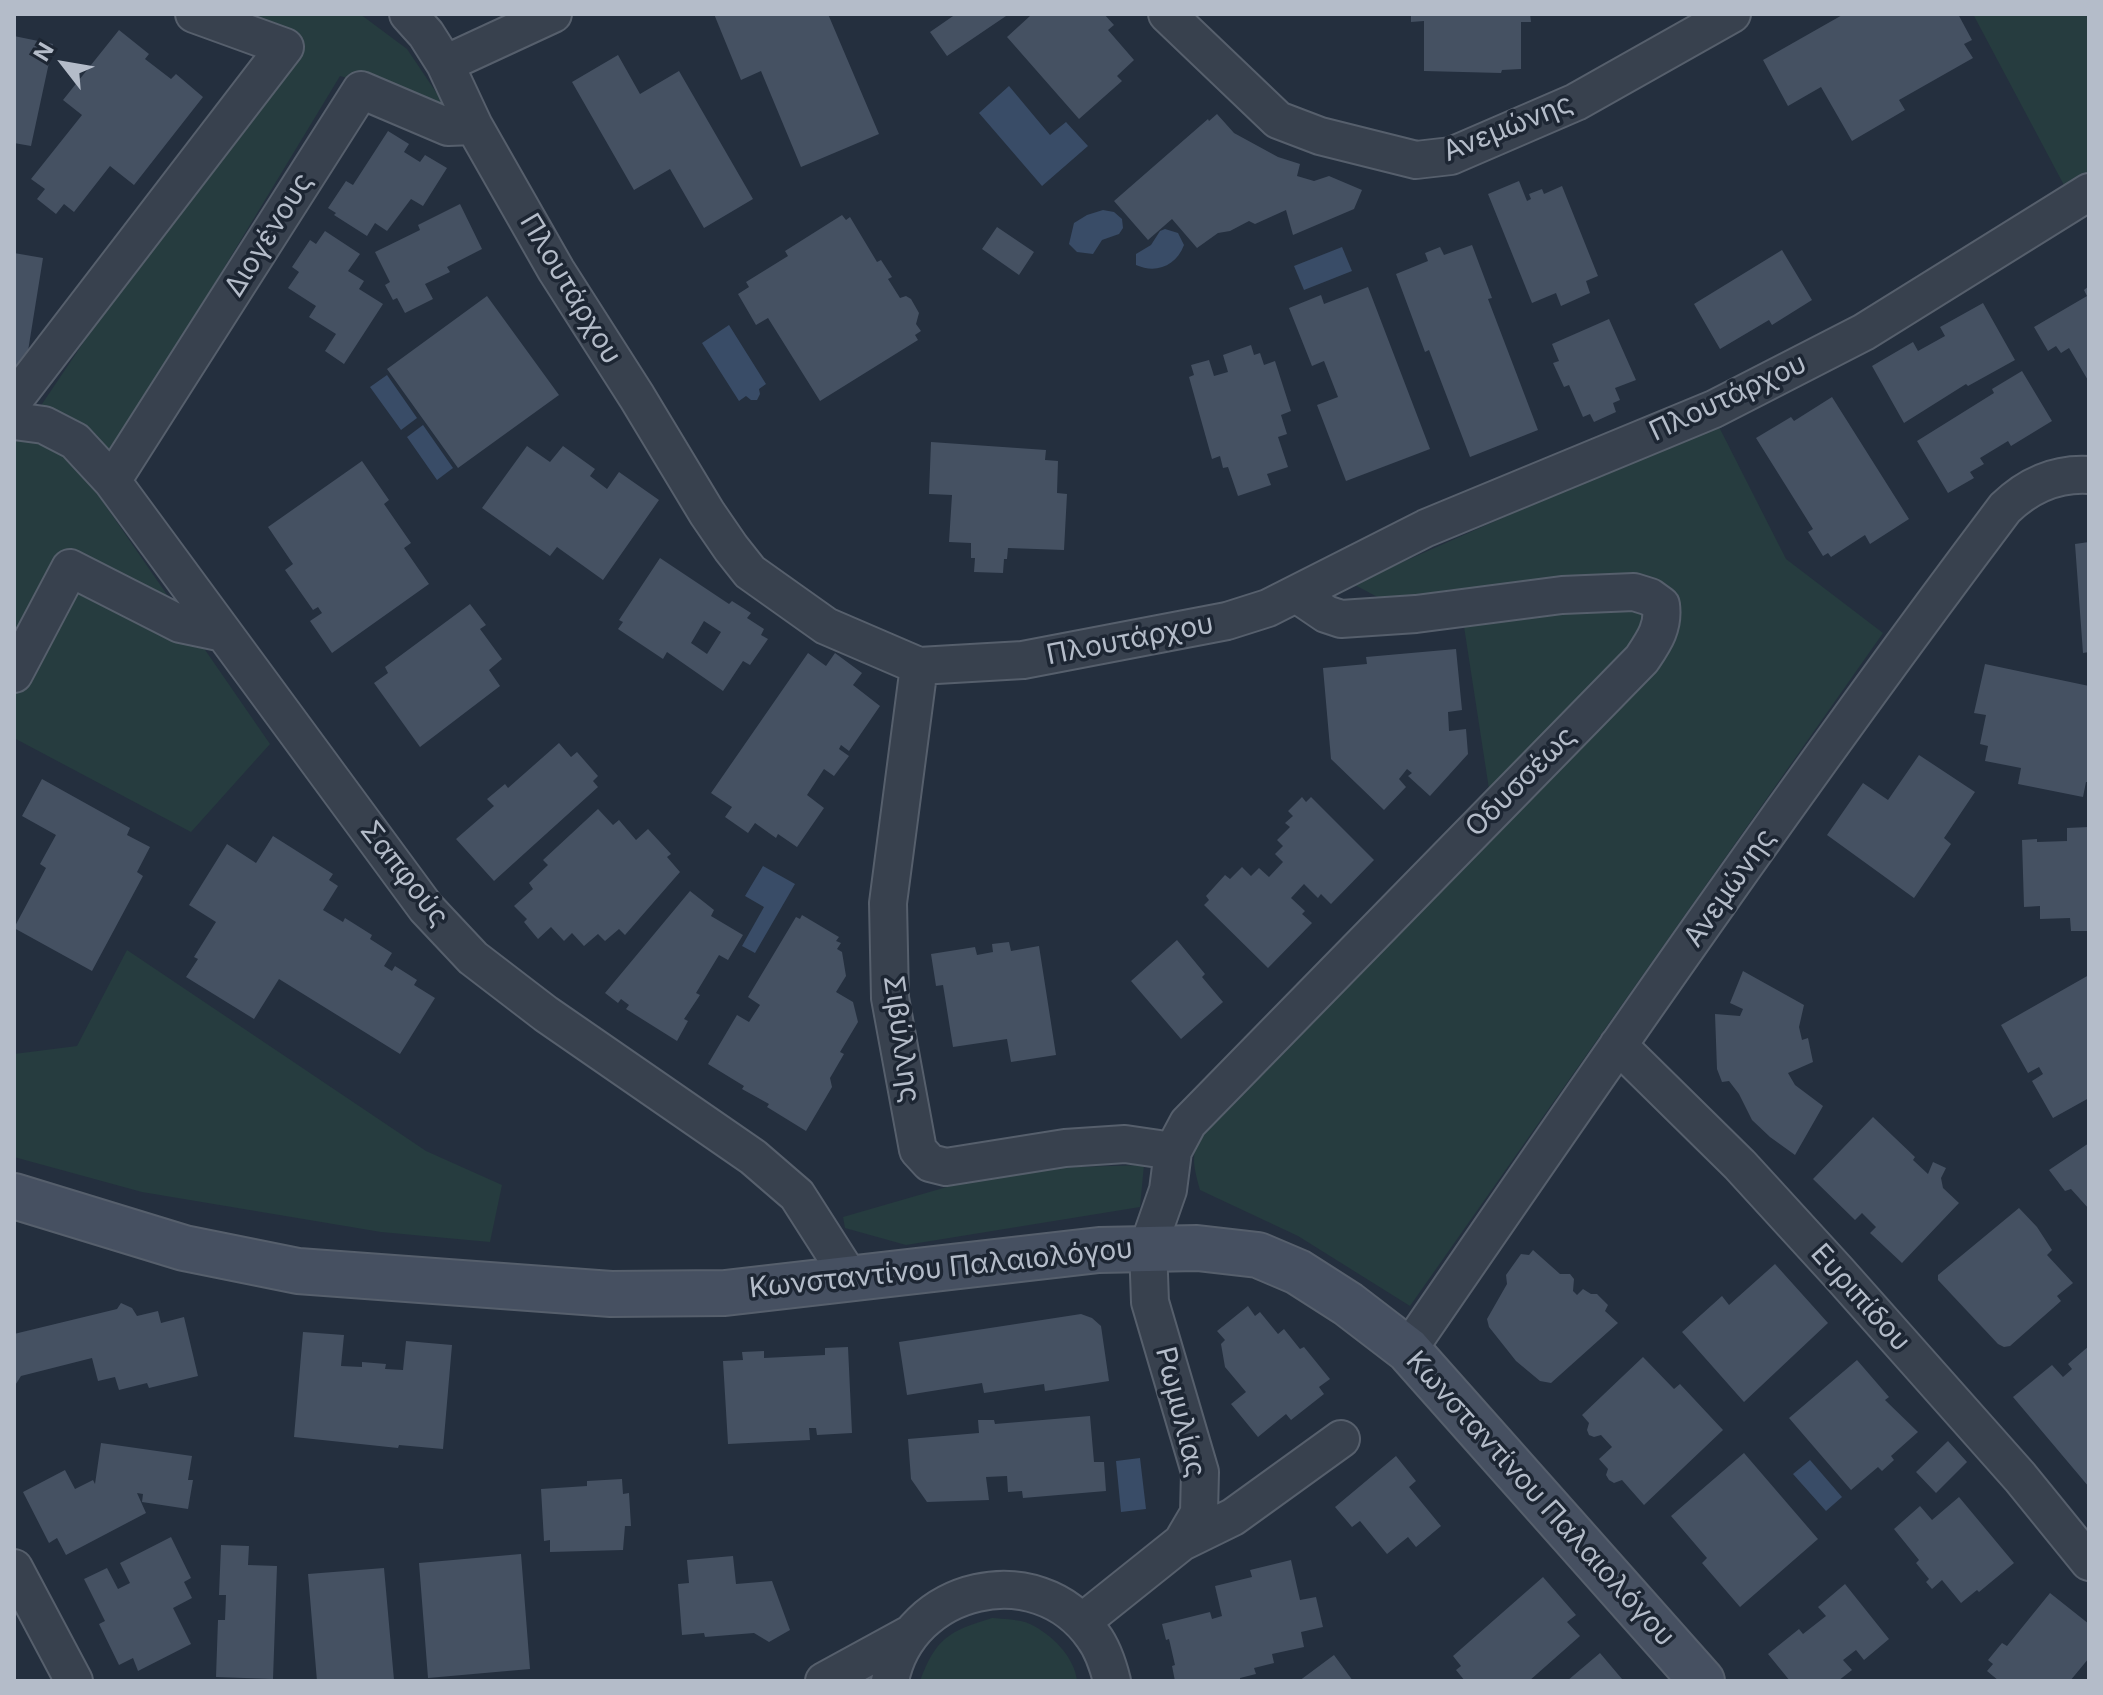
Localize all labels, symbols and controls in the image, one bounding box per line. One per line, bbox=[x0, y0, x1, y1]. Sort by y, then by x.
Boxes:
north arrow bbox=[24, 24, 104, 104]
text: N bbox=[28, 38, 59, 66]
street label: Ανεμώνης bbox=[1438, 87, 1578, 169]
street label: Διογένους bbox=[218, 167, 320, 303]
street label: Πλουτάρχου bbox=[512, 208, 628, 370]
street label: Πλουτάρχου bbox=[1644, 347, 1812, 449]
street label: Πλουτάρχου bbox=[1044, 607, 1216, 673]
street label: Οδυσσέως bbox=[1459, 720, 1583, 844]
street label: Σαπφούς bbox=[353, 815, 455, 933]
street label: Ανεμώνης bbox=[1677, 822, 1783, 954]
street label: Σιβύλλης bbox=[875, 973, 927, 1105]
street label: Κωνσταντίνου Παλαιολόγου bbox=[748, 1232, 1134, 1306]
street label: Ευριπίδου bbox=[1803, 1237, 1917, 1359]
street label: Ρωμυλίας bbox=[1148, 1343, 1212, 1481]
street label: Κωνσταντίνου Παλαιολόγου bbox=[1399, 1345, 1681, 1653]

